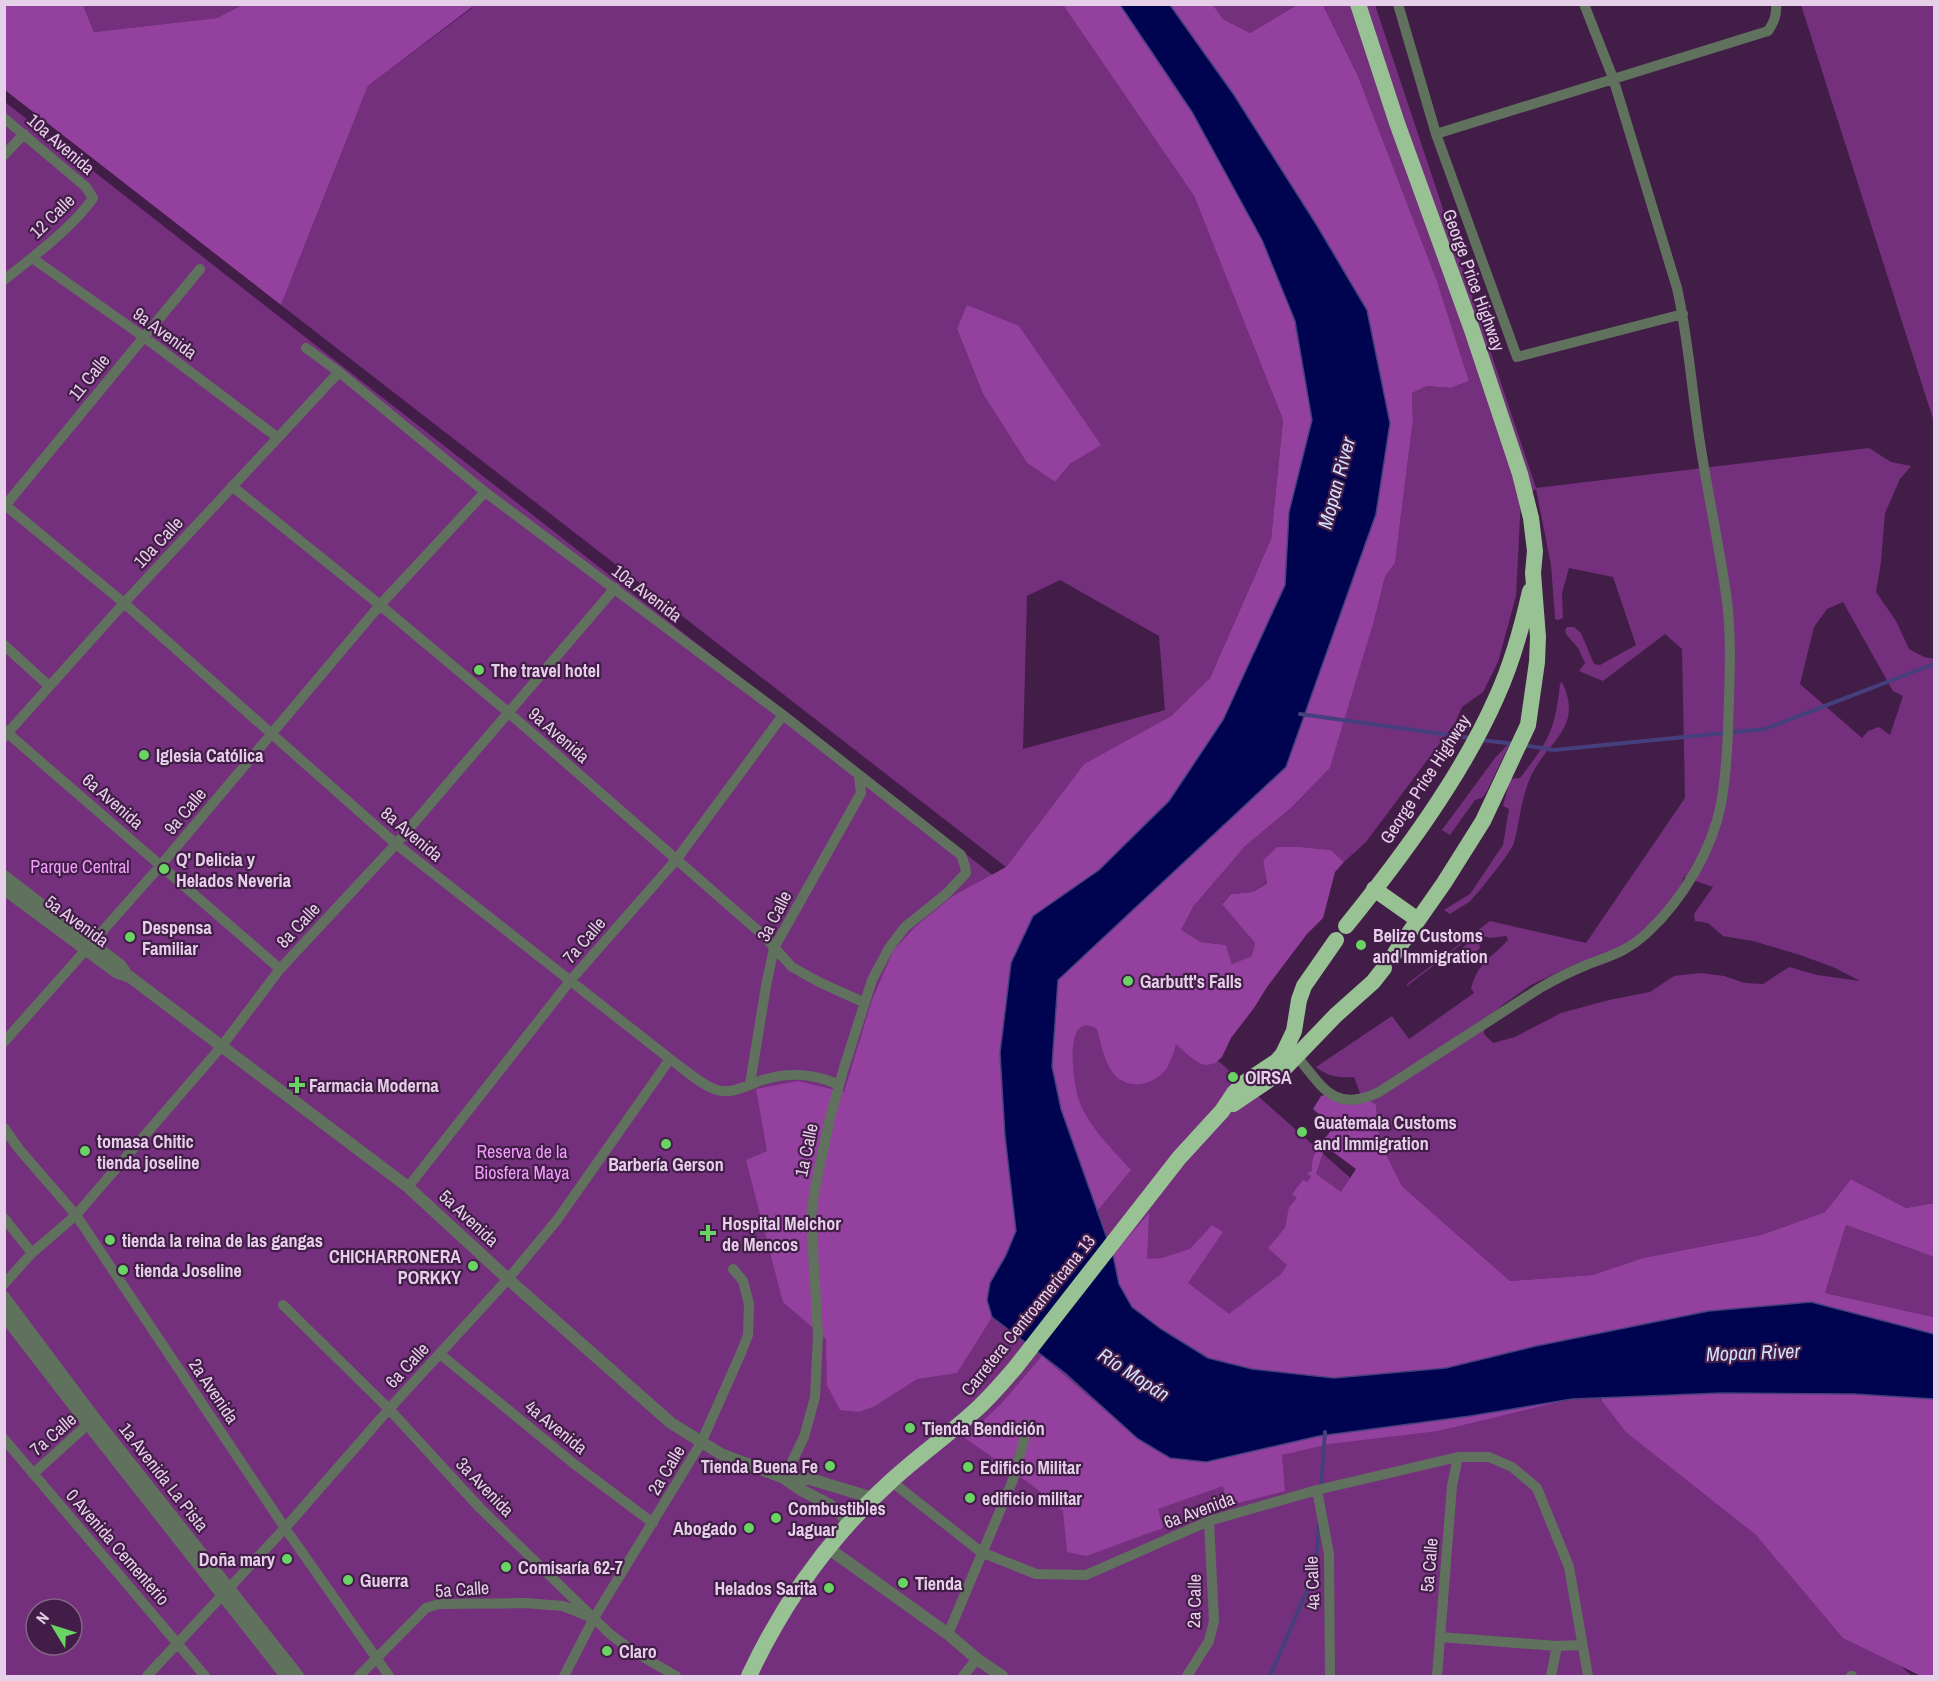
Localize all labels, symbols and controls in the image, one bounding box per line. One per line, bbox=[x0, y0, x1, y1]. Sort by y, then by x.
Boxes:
street label: 10a Avenida bbox=[22, 108, 100, 180]
street label: 12 Calle bbox=[24, 188, 80, 244]
street label: George Price Highway bbox=[1437, 206, 1511, 355]
street label: 9a Avenida bbox=[128, 301, 202, 365]
street label: 11 Calle bbox=[63, 349, 115, 405]
water label: Mopan River bbox=[1311, 434, 1361, 532]
street label: 10a Calle bbox=[128, 511, 188, 573]
street label: 10a Avenida bbox=[607, 558, 687, 628]
place label: The travel hotel bbox=[491, 658, 600, 683]
marker: The travel hotel bbox=[472, 663, 486, 677]
street label: 9a Avenida bbox=[523, 701, 595, 769]
street label: George Price Highway bbox=[1374, 709, 1476, 848]
place label: Iglesia Católica bbox=[156, 743, 264, 768]
marker: Iglesia Católica bbox=[137, 748, 151, 762]
street label: 6a Avenida bbox=[77, 767, 149, 835]
street label: 9a Calle bbox=[158, 782, 212, 840]
street label: 8a Avenida bbox=[376, 801, 448, 867]
place label: Q' Delicia y Helados Neveria bbox=[176, 847, 292, 893]
park label: Parque Central bbox=[30, 854, 130, 879]
marker: Q' Delicia y Helados Neveria bbox=[157, 862, 171, 876]
street label: 3a Calle bbox=[751, 886, 797, 946]
street label: 5a Avenida bbox=[40, 889, 114, 953]
street label: 8a Calle bbox=[270, 897, 326, 953]
street label: 7a Calle bbox=[557, 911, 611, 969]
place label: Despensa Familiar bbox=[142, 915, 213, 961]
place label: Belize Customs and Immigration bbox=[1373, 923, 1488, 969]
marker: Despensa Familiar bbox=[123, 930, 137, 944]
marker: Belize Customs and Immigration bbox=[1354, 938, 1368, 952]
place label: Garbutt's Falls bbox=[1140, 969, 1242, 994]
marker: Garbutt's Falls bbox=[1121, 974, 1135, 988]
place label: OIRSA bbox=[1245, 1065, 1292, 1090]
marker: OIRSA bbox=[1226, 1070, 1240, 1084]
place label: Farmacia Moderna bbox=[309, 1073, 439, 1098]
marker: Farmacia Moderna bbox=[290, 1078, 304, 1092]
place label: Guatemala Customs and Immigration bbox=[1314, 1110, 1457, 1156]
street label: 1a Calle bbox=[788, 1121, 824, 1179]
marker: Guatemala Customs and Immigration bbox=[1295, 1125, 1309, 1139]
place label: tomasa Chitic tienda joseline bbox=[97, 1129, 200, 1175]
marker: Barbería Gerson bbox=[659, 1137, 673, 1151]
park label: Reserva de la Biosfera Maya bbox=[474, 1139, 570, 1185]
marker: tomasa Chitic tienda joseline bbox=[78, 1144, 92, 1158]
place label: Barbería Gerson bbox=[608, 1152, 724, 1177]
street label: 5a Avenida bbox=[434, 1184, 504, 1252]
place label: Hospital Melchor de Mencos bbox=[722, 1211, 841, 1257]
marker: Hospital Melchor de Mencos bbox=[699, 1224, 717, 1242]
place label: tienda la reina de las gangas bbox=[122, 1228, 323, 1253]
street label: Carretera Centroamericana 13 bbox=[955, 1229, 1101, 1401]
marker: tienda la reina de las gangas bbox=[103, 1233, 117, 1247]
place label: CHICHARRONERA PORKKY bbox=[329, 1244, 461, 1290]
place label: tienda Joseline bbox=[135, 1258, 242, 1283]
marker: CHICHARRONERA PORKKY bbox=[466, 1259, 480, 1273]
marker: tienda Joseline bbox=[116, 1263, 130, 1277]
street label: 6a Calle bbox=[379, 1337, 435, 1393]
water label: Mopan River bbox=[1706, 1337, 1801, 1367]
water label: Río Mopán bbox=[1093, 1341, 1175, 1407]
street label: 2a Avenida bbox=[183, 1353, 245, 1429]
street label: 4a Avenida bbox=[520, 1394, 592, 1460]
street label: 7a Calle bbox=[24, 1407, 82, 1461]
place label: Tienda Bendición bbox=[922, 1416, 1045, 1441]
street label: 1a Avenida La Pista bbox=[114, 1417, 214, 1537]
marker: Tienda Bendición bbox=[903, 1421, 917, 1435]
street label: 2a Calle bbox=[641, 1440, 691, 1500]
street label: 3a Avenida bbox=[450, 1452, 520, 1522]
place label: Tienda Buena Fe bbox=[701, 1454, 818, 1479]
place label: Edificio Militar bbox=[980, 1455, 1081, 1480]
marker: Tienda Buena Fe bbox=[823, 1459, 837, 1473]
marker: Edificio Militar bbox=[961, 1460, 975, 1474]
street label: 0 Avenida Cementerio bbox=[60, 1483, 176, 1611]
place label: edificio militar bbox=[982, 1486, 1082, 1511]
street label: 6a Avenida bbox=[1160, 1486, 1238, 1534]
marker: edificio militar bbox=[963, 1491, 977, 1505]
place label: Combustibles Jaguar bbox=[788, 1496, 886, 1542]
marker: Combustibles Jaguar bbox=[769, 1511, 783, 1525]
place label: Abogado bbox=[673, 1516, 737, 1541]
marker: Abogado bbox=[742, 1521, 756, 1535]
street label: 5a Calle bbox=[1414, 1537, 1444, 1593]
place label: Doña mary bbox=[199, 1547, 276, 1572]
marker: Doña mary bbox=[280, 1552, 294, 1566]
place label: Comisaría 62-7 bbox=[518, 1555, 623, 1580]
street label: 4a Calle bbox=[1299, 1556, 1325, 1610]
marker: Comisaría 62-7 bbox=[499, 1560, 513, 1574]
place label: Guerra bbox=[360, 1568, 409, 1593]
place label: Tienda bbox=[915, 1571, 963, 1596]
marker: Guerra bbox=[341, 1573, 355, 1587]
street label: 2a Calle bbox=[1181, 1574, 1207, 1628]
street label: 5a Calle bbox=[434, 1575, 490, 1603]
place label: Helados Sarita bbox=[714, 1576, 818, 1601]
marker: Tienda bbox=[896, 1576, 910, 1590]
marker: Helados Sarita bbox=[822, 1581, 836, 1595]
north arrow bbox=[24, 1597, 84, 1657]
text: N bbox=[31, 1607, 54, 1628]
place label: Claro bbox=[619, 1639, 657, 1664]
marker: Claro bbox=[600, 1644, 614, 1658]

